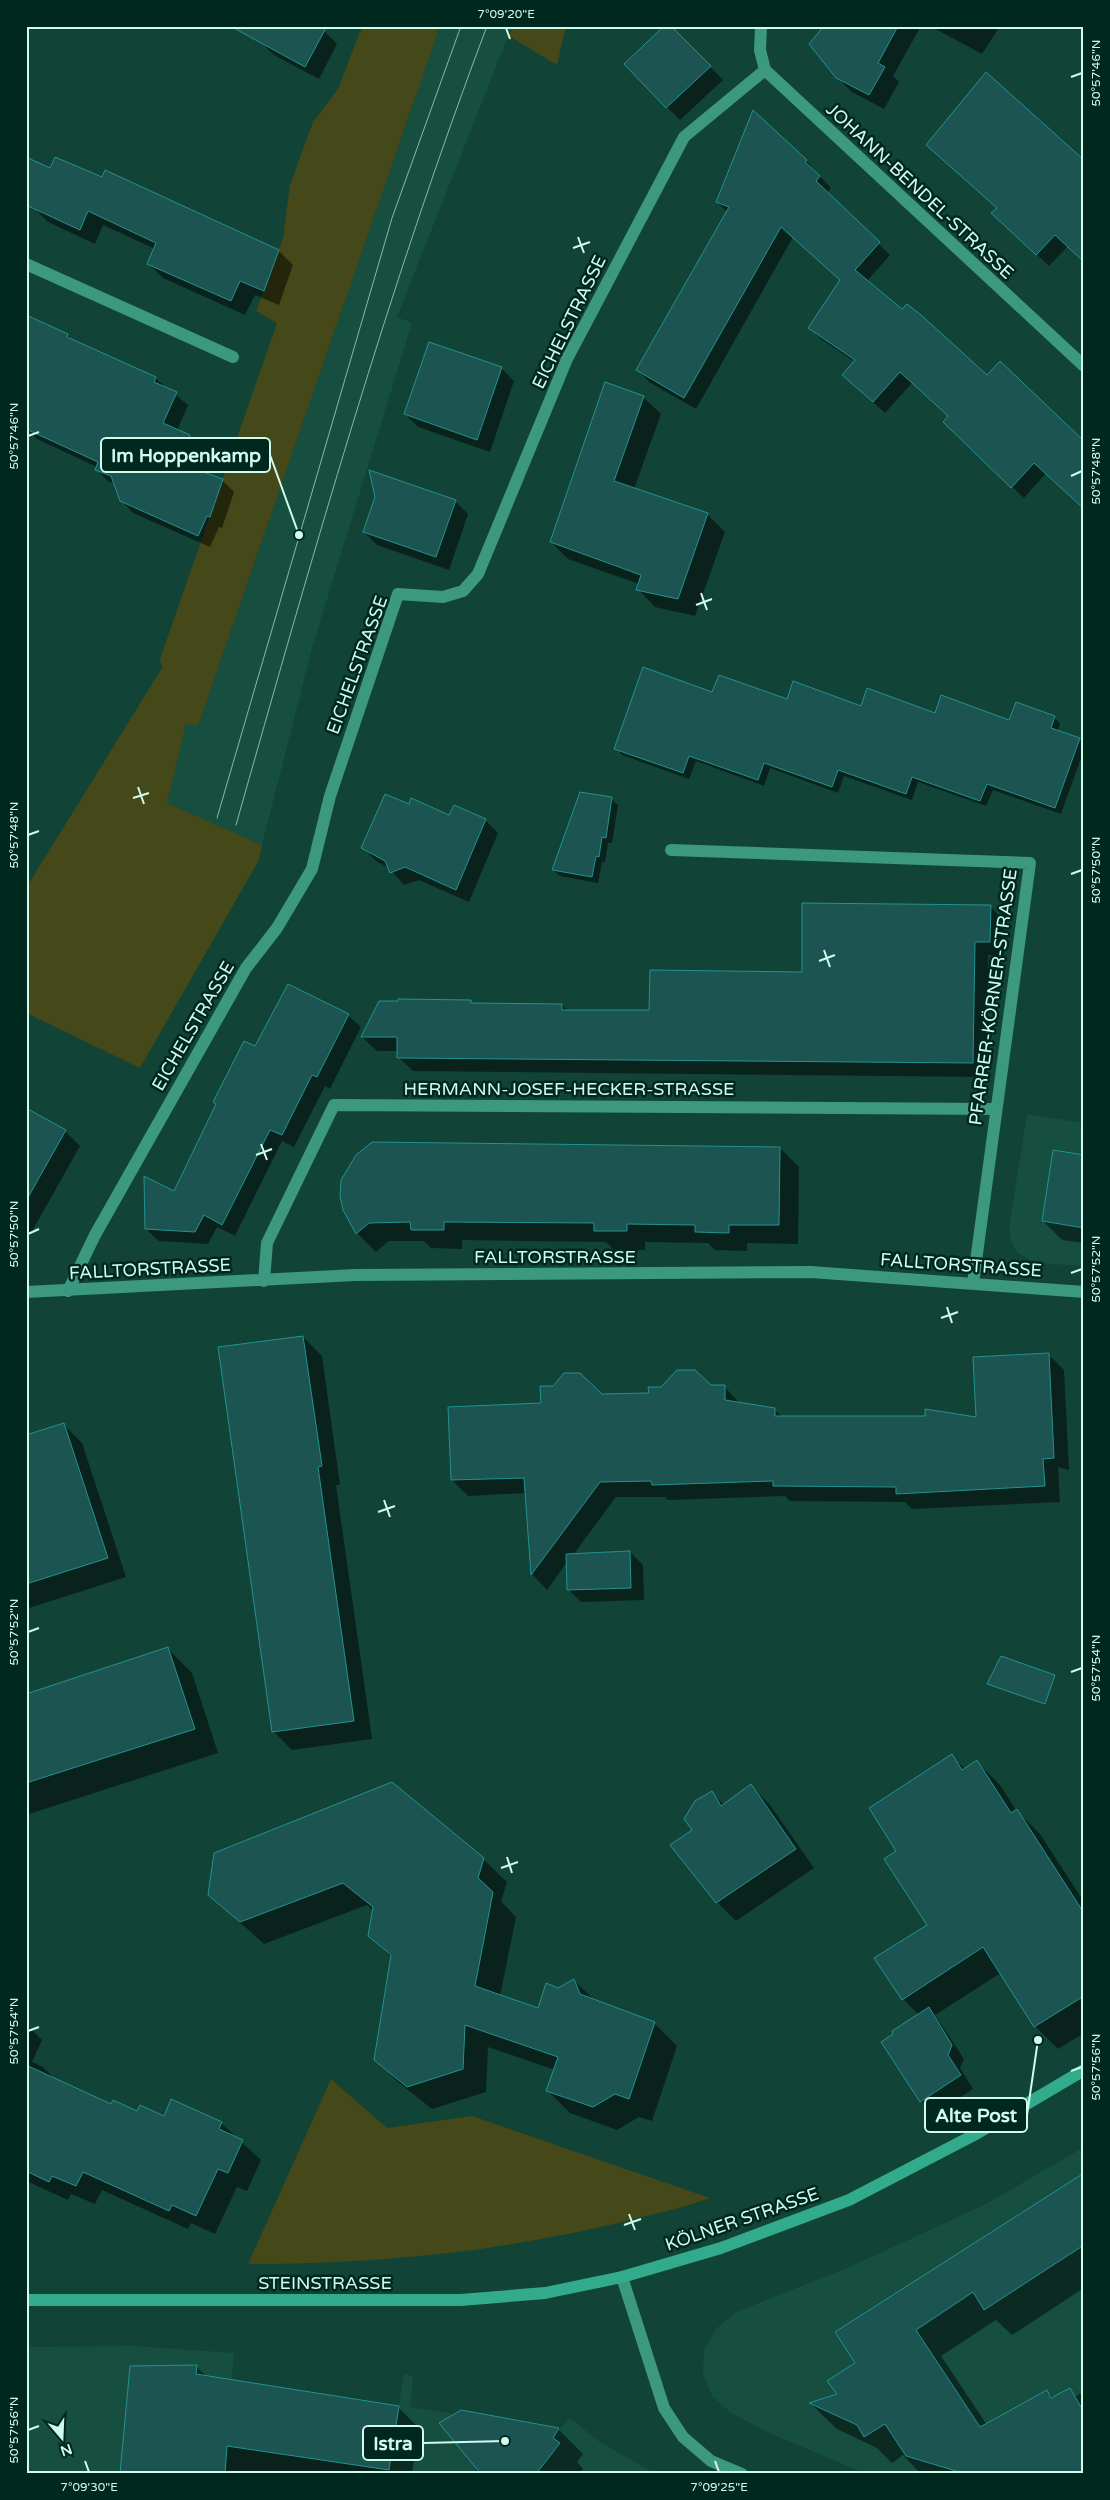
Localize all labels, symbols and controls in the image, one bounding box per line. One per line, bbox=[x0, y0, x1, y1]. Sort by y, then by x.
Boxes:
text: 7°09'20"E bbox=[477, 7, 535, 21]
text: 50°57'46"N bbox=[1089, 40, 1103, 107]
street label: JOHANN-BENDEL-STRASSE bbox=[822, 98, 1018, 284]
street label: EICHELSTRASSE bbox=[527, 252, 611, 392]
text: 50°57'46"N bbox=[7, 403, 21, 470]
callout: Im Hoppenkamp bbox=[101, 438, 270, 472]
text: 50°57'48"N bbox=[1089, 438, 1103, 505]
text: Im Hoppenkamp bbox=[111, 445, 261, 468]
street label: EICHELSTRASSE bbox=[322, 593, 392, 737]
text: 50°57'48"N bbox=[7, 802, 21, 869]
text: 50°57'50"N bbox=[1089, 837, 1103, 904]
street label: PFARRER-KÖRNER-STRASSE bbox=[964, 867, 1022, 1127]
street label: EICHELSTRASSE bbox=[147, 957, 239, 1095]
street label: HERMANN-JOSEF-HECKER-STRASSE bbox=[404, 1078, 734, 1100]
text: 50°57'50"N bbox=[7, 1201, 21, 1268]
text: 50°57'52"N bbox=[1089, 1236, 1103, 1303]
street label: FALLTORSTRASSE bbox=[474, 1246, 636, 1268]
street label: FALLTORSTRASSE bbox=[879, 1248, 1043, 1282]
street label: FALLTORSTRASSE bbox=[68, 1254, 232, 1284]
text: 50°57'52"N bbox=[7, 1599, 21, 1666]
text: 50°57'54"N bbox=[1089, 1635, 1103, 1702]
text: 50°57'54"N bbox=[7, 1998, 21, 2065]
text: 50°57'56"N bbox=[1089, 2034, 1103, 2101]
callout: Alte Post bbox=[925, 2098, 1027, 2132]
text: Alte Post bbox=[935, 2105, 1018, 2127]
street label: KÖLNER STRASSE bbox=[662, 2182, 822, 2256]
street label: STEINSTRASSE bbox=[258, 2272, 392, 2294]
text: 50°57'56"N bbox=[7, 2397, 21, 2464]
north arrow bbox=[38, 2412, 88, 2462]
callout: Istra bbox=[363, 2426, 423, 2460]
text: Istra bbox=[373, 2433, 413, 2455]
text: N bbox=[58, 2440, 74, 2460]
text: 7°09'30"E bbox=[60, 2480, 118, 2494]
text: 7°09'25"E bbox=[690, 2480, 748, 2494]

